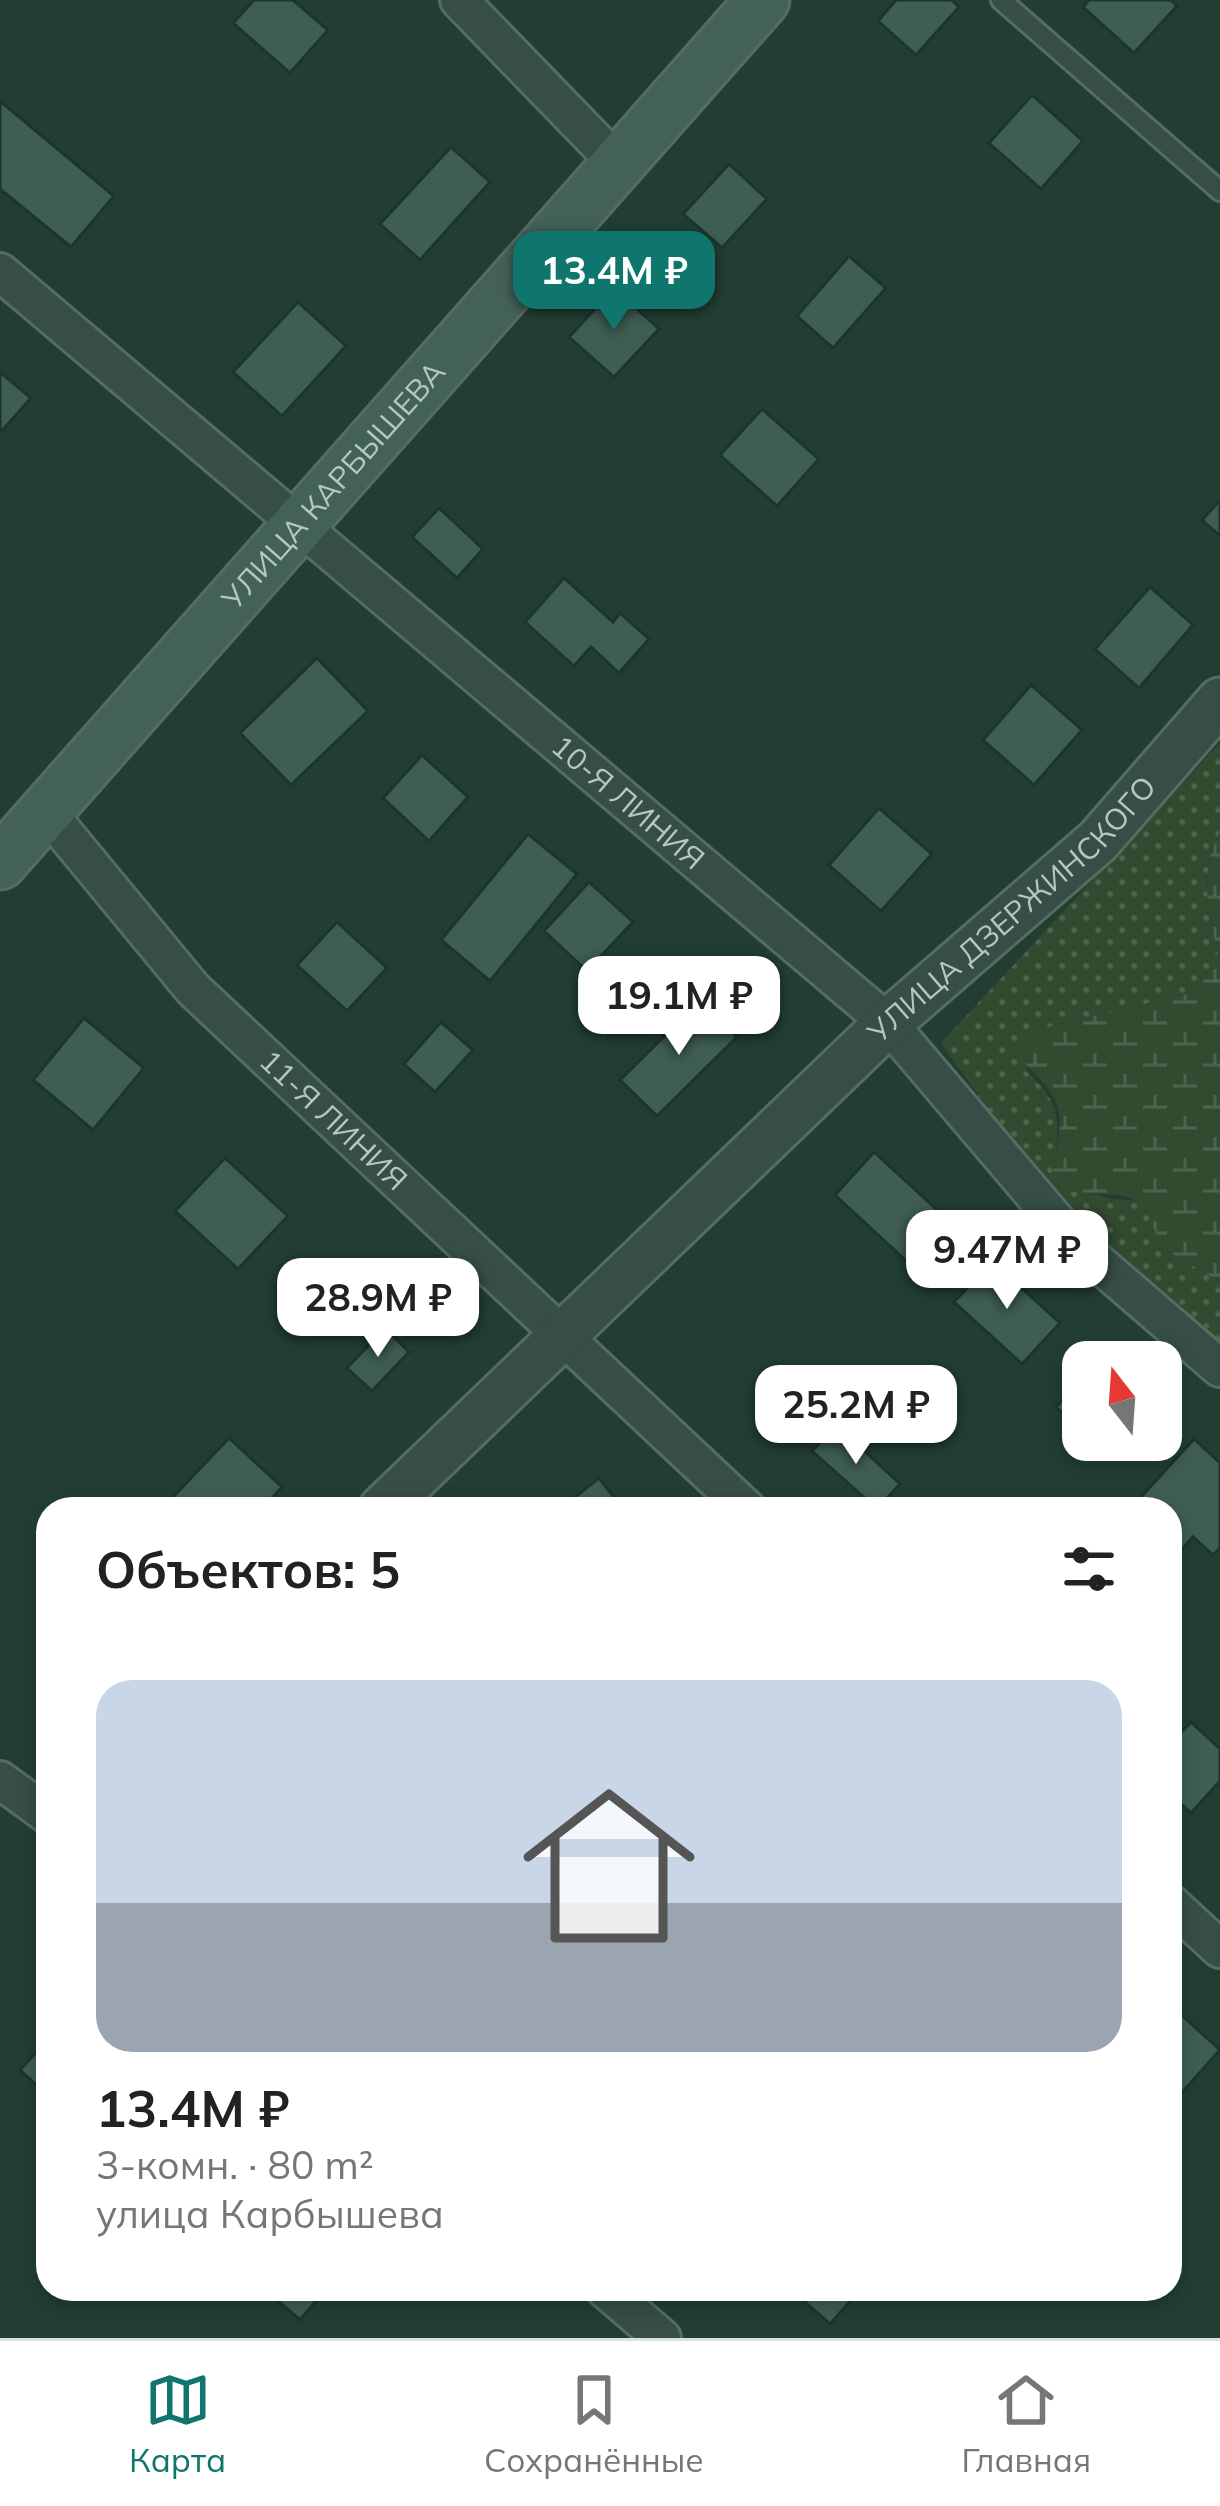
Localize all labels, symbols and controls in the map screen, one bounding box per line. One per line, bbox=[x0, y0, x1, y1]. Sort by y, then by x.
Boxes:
pin: 13.4M ₽ bbox=[503, 231, 725, 333]
text: 13.4M ₽ bbox=[540, 245, 688, 294]
street label: УЛИЦА КАРБЫШЕВА bbox=[213, 353, 453, 618]
street label: 10-Я ЛИНИЯ bbox=[544, 727, 713, 877]
street label: УЛИЦА ДЗЕРЖИНСКОГО bbox=[859, 768, 1164, 1051]
pin: 19.1M ₽ bbox=[568, 956, 790, 1058]
text: 19.1M ₽ bbox=[605, 970, 753, 1019]
street label: 11-Я ЛИНИЯ bbox=[252, 1041, 416, 1198]
pin: 9.47M ₽ bbox=[896, 1210, 1118, 1312]
text: 9.47M ₽ bbox=[933, 1224, 1081, 1273]
pin: 28.9M ₽ bbox=[267, 1258, 489, 1360]
text: 28.9M ₽ bbox=[304, 1272, 452, 1321]
north arrow bbox=[1062, 1341, 1182, 1461]
map controls bbox=[1062, 1341, 1182, 1461]
pin: 25.2M ₽ bbox=[745, 1365, 967, 1467]
text: 25.2M ₽ bbox=[782, 1379, 930, 1428]
icon: filters bbox=[1056, 1536, 1122, 1602]
text: Объектов: 5 bbox=[96, 1537, 400, 1601]
icon: home bbox=[501, 1758, 717, 1974]
text: 13.4M ₽ bbox=[96, 2076, 289, 2140]
text: 3-комн. · 80 m² bbox=[96, 2140, 374, 2189]
text: улица Карбышева bbox=[96, 2189, 444, 2238]
tab: Карта bbox=[129, 2367, 226, 2480]
tab: Сохранённые bbox=[484, 2367, 704, 2480]
tab: Главная bbox=[961, 2367, 1091, 2480]

